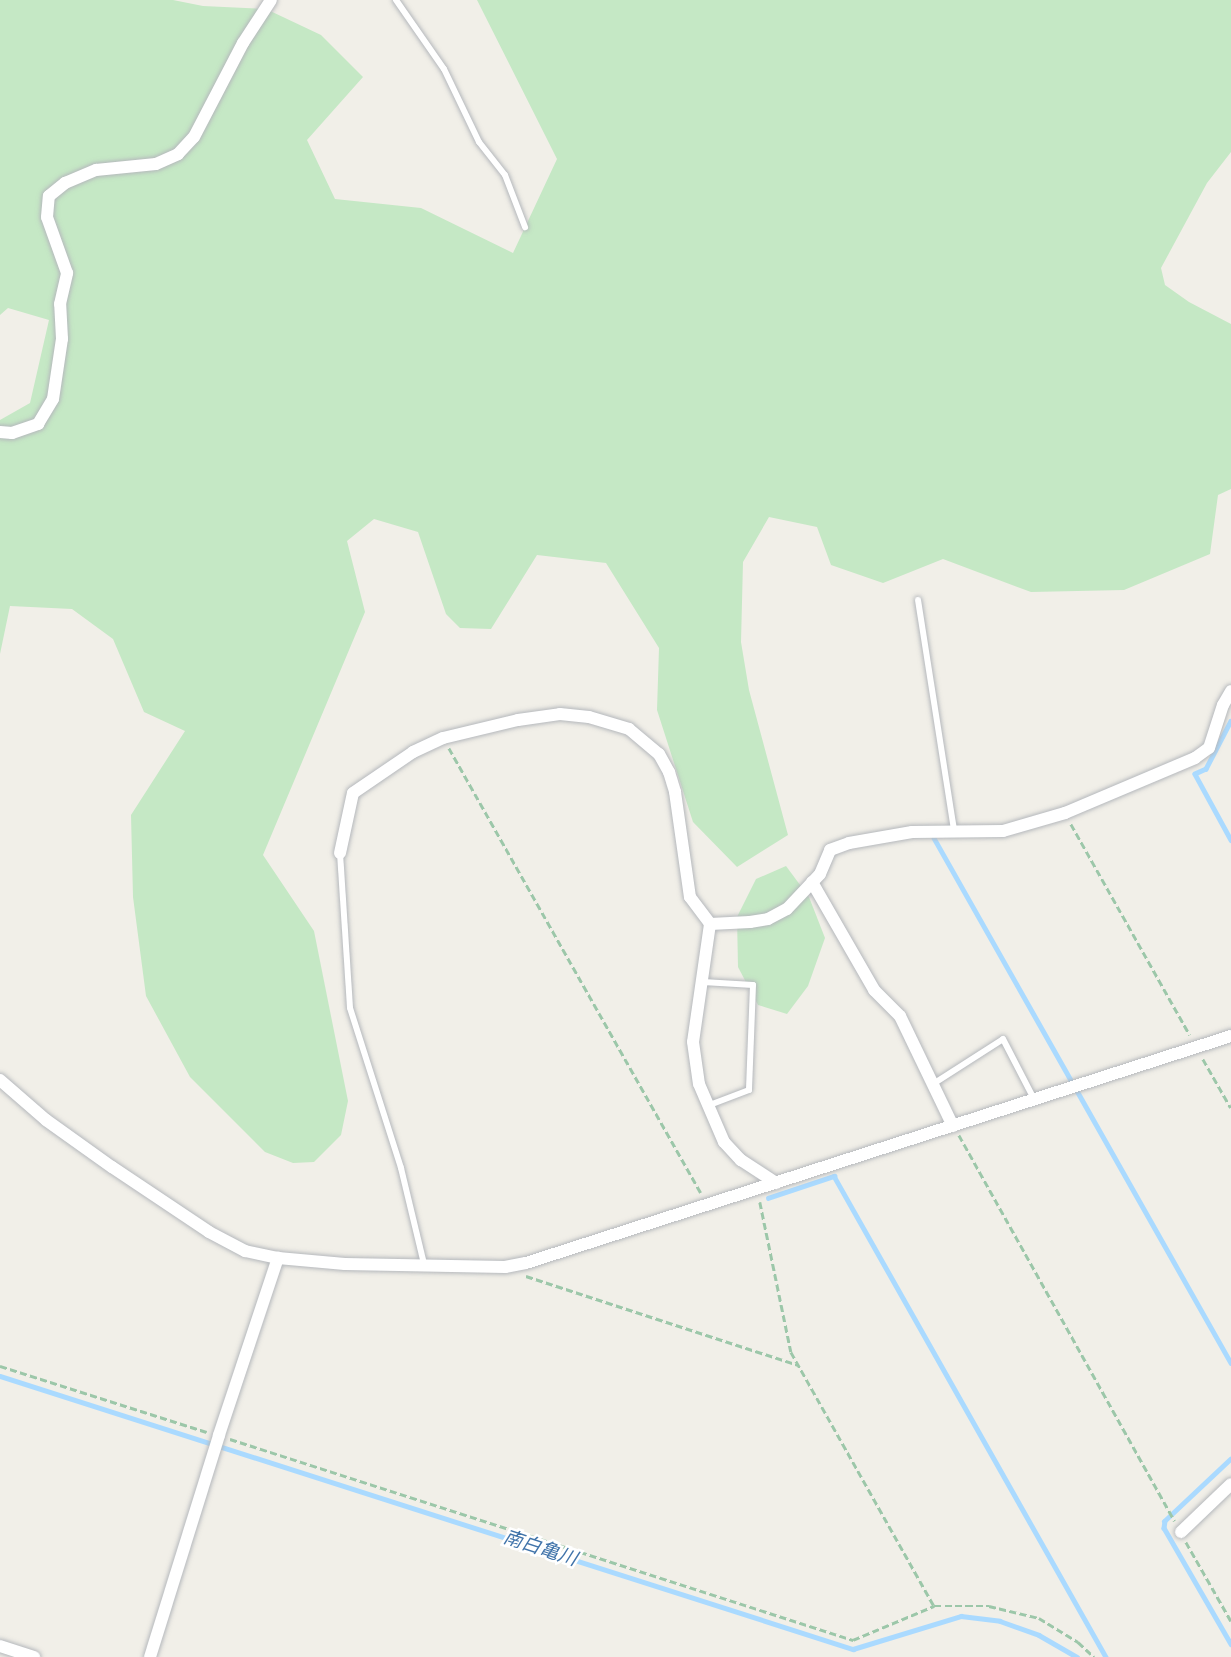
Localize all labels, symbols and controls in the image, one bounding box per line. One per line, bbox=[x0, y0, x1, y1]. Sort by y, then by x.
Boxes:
water label: 南白亀川 bbox=[500, 1526, 580, 1572]

